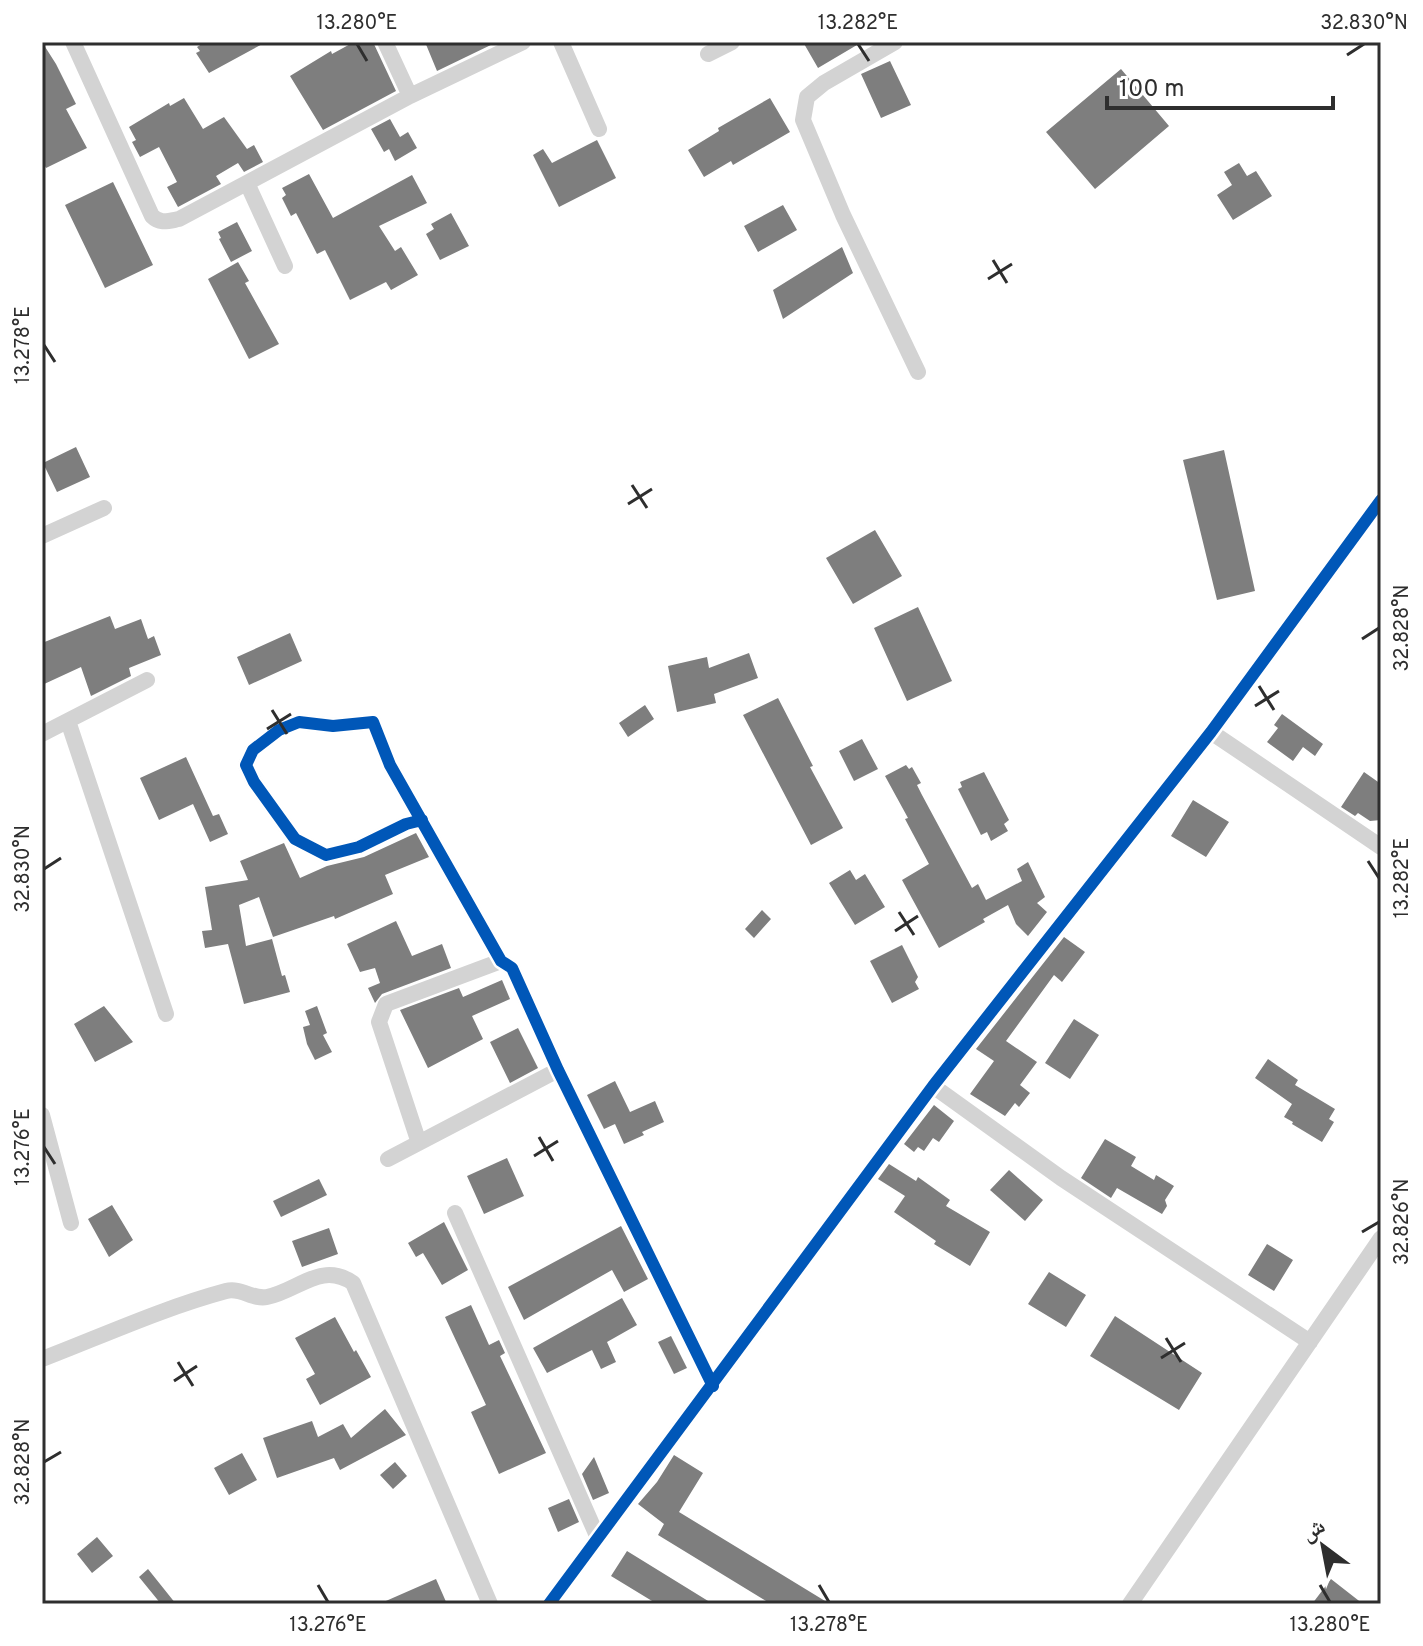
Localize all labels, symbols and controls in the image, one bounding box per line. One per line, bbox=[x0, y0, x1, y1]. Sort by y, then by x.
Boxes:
text: 13.280°E bbox=[316, 11, 398, 37]
text: 13.282°E bbox=[818, 11, 898, 37]
text: 32.830°N bbox=[1320, 11, 1408, 37]
scale bar bbox=[1107, 60, 1333, 110]
text: 100 m bbox=[1119, 75, 1185, 105]
text: 13.278°E bbox=[11, 306, 37, 384]
text: 32.828°N bbox=[1390, 585, 1416, 672]
text: 32.830°N bbox=[11, 825, 37, 913]
text: 13.282°E bbox=[1390, 838, 1416, 918]
text: 13.276°E bbox=[11, 1108, 37, 1186]
text: 32.826°N bbox=[1390, 1179, 1416, 1265]
text: 32.828°N bbox=[11, 1419, 37, 1506]
north arrow bbox=[1283, 1506, 1363, 1586]
text: ش bbox=[1297, 1514, 1331, 1549]
text: 13.276°E bbox=[289, 1613, 367, 1639]
text: 13.278°E bbox=[790, 1613, 868, 1639]
text: 13.280°E bbox=[1289, 1613, 1371, 1639]

